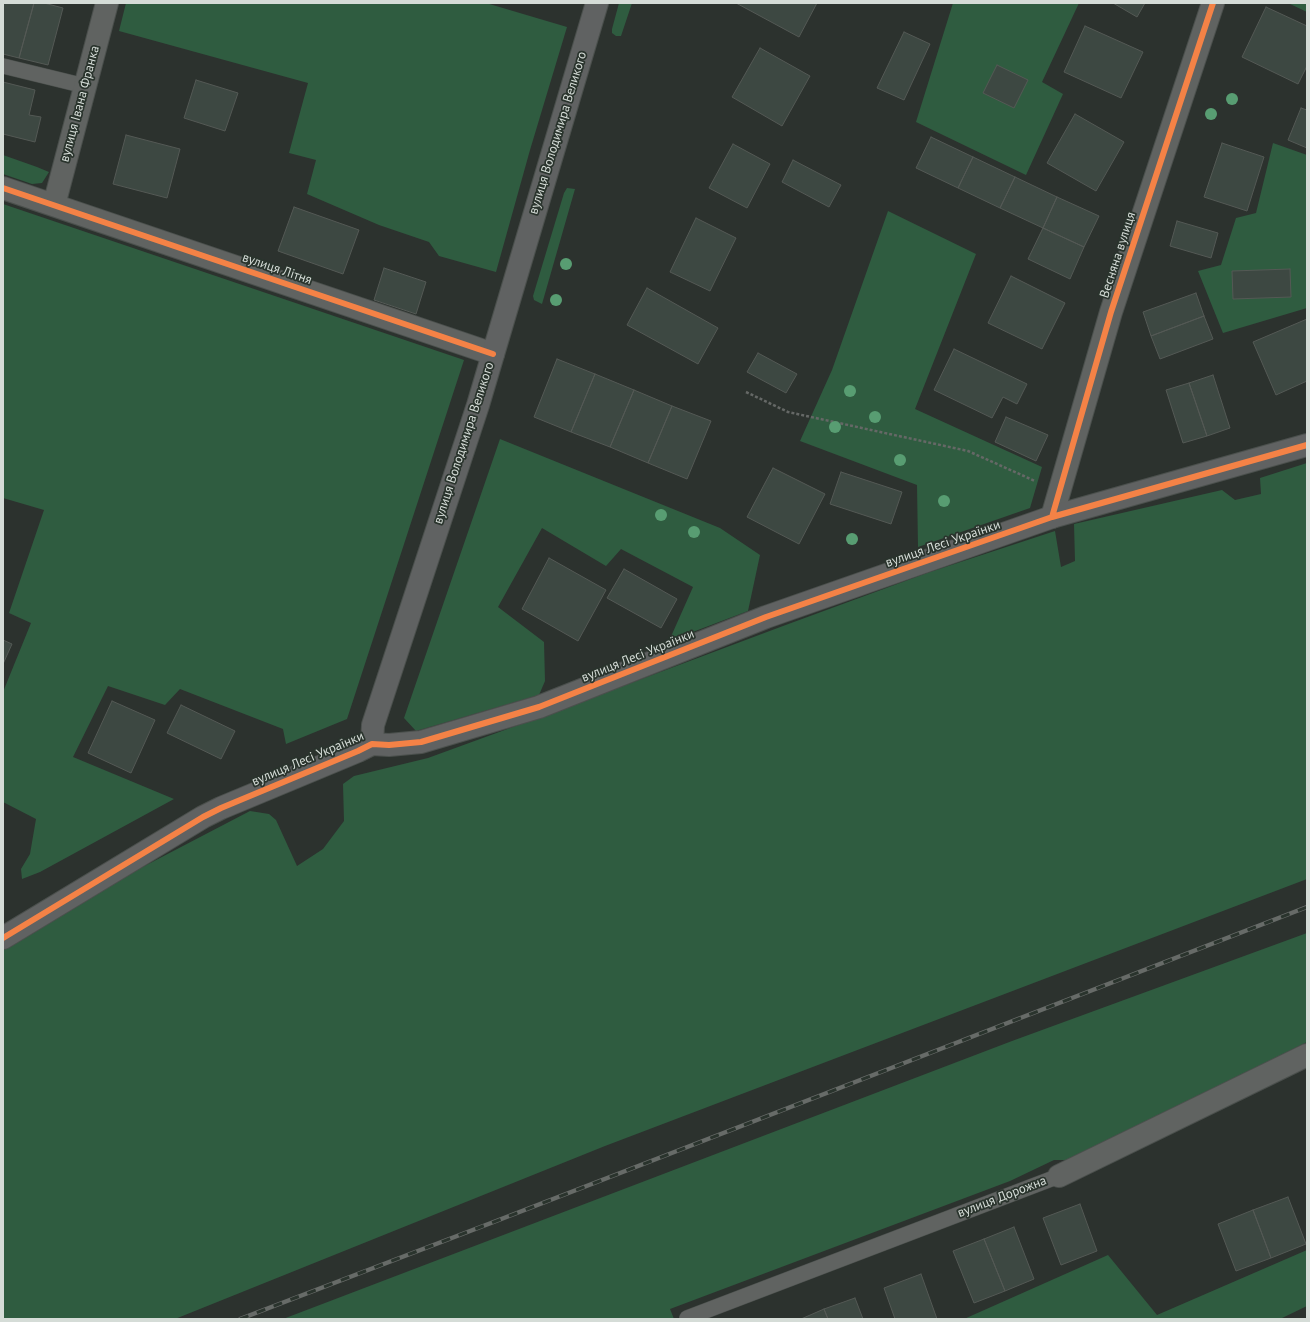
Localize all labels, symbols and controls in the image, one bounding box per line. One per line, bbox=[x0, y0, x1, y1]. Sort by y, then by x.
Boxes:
street label: вулиця Івана Франка bbox=[57, 44, 103, 164]
street label: вулиця Володимира Великого bbox=[526, 50, 590, 216]
street label: Весняна вулиця bbox=[1097, 210, 1139, 300]
street label: вулиця Літня bbox=[240, 250, 314, 288]
street label: вулиця Володимира Великого bbox=[430, 360, 498, 526]
street label: вулиця Лесі Українки bbox=[884, 517, 1002, 571]
street label: вулиця Лесі Українки bbox=[579, 626, 697, 686]
street label: вулиця Лесі Українки bbox=[250, 728, 366, 790]
street label: вулиця Дорожна bbox=[955, 1173, 1049, 1221]

